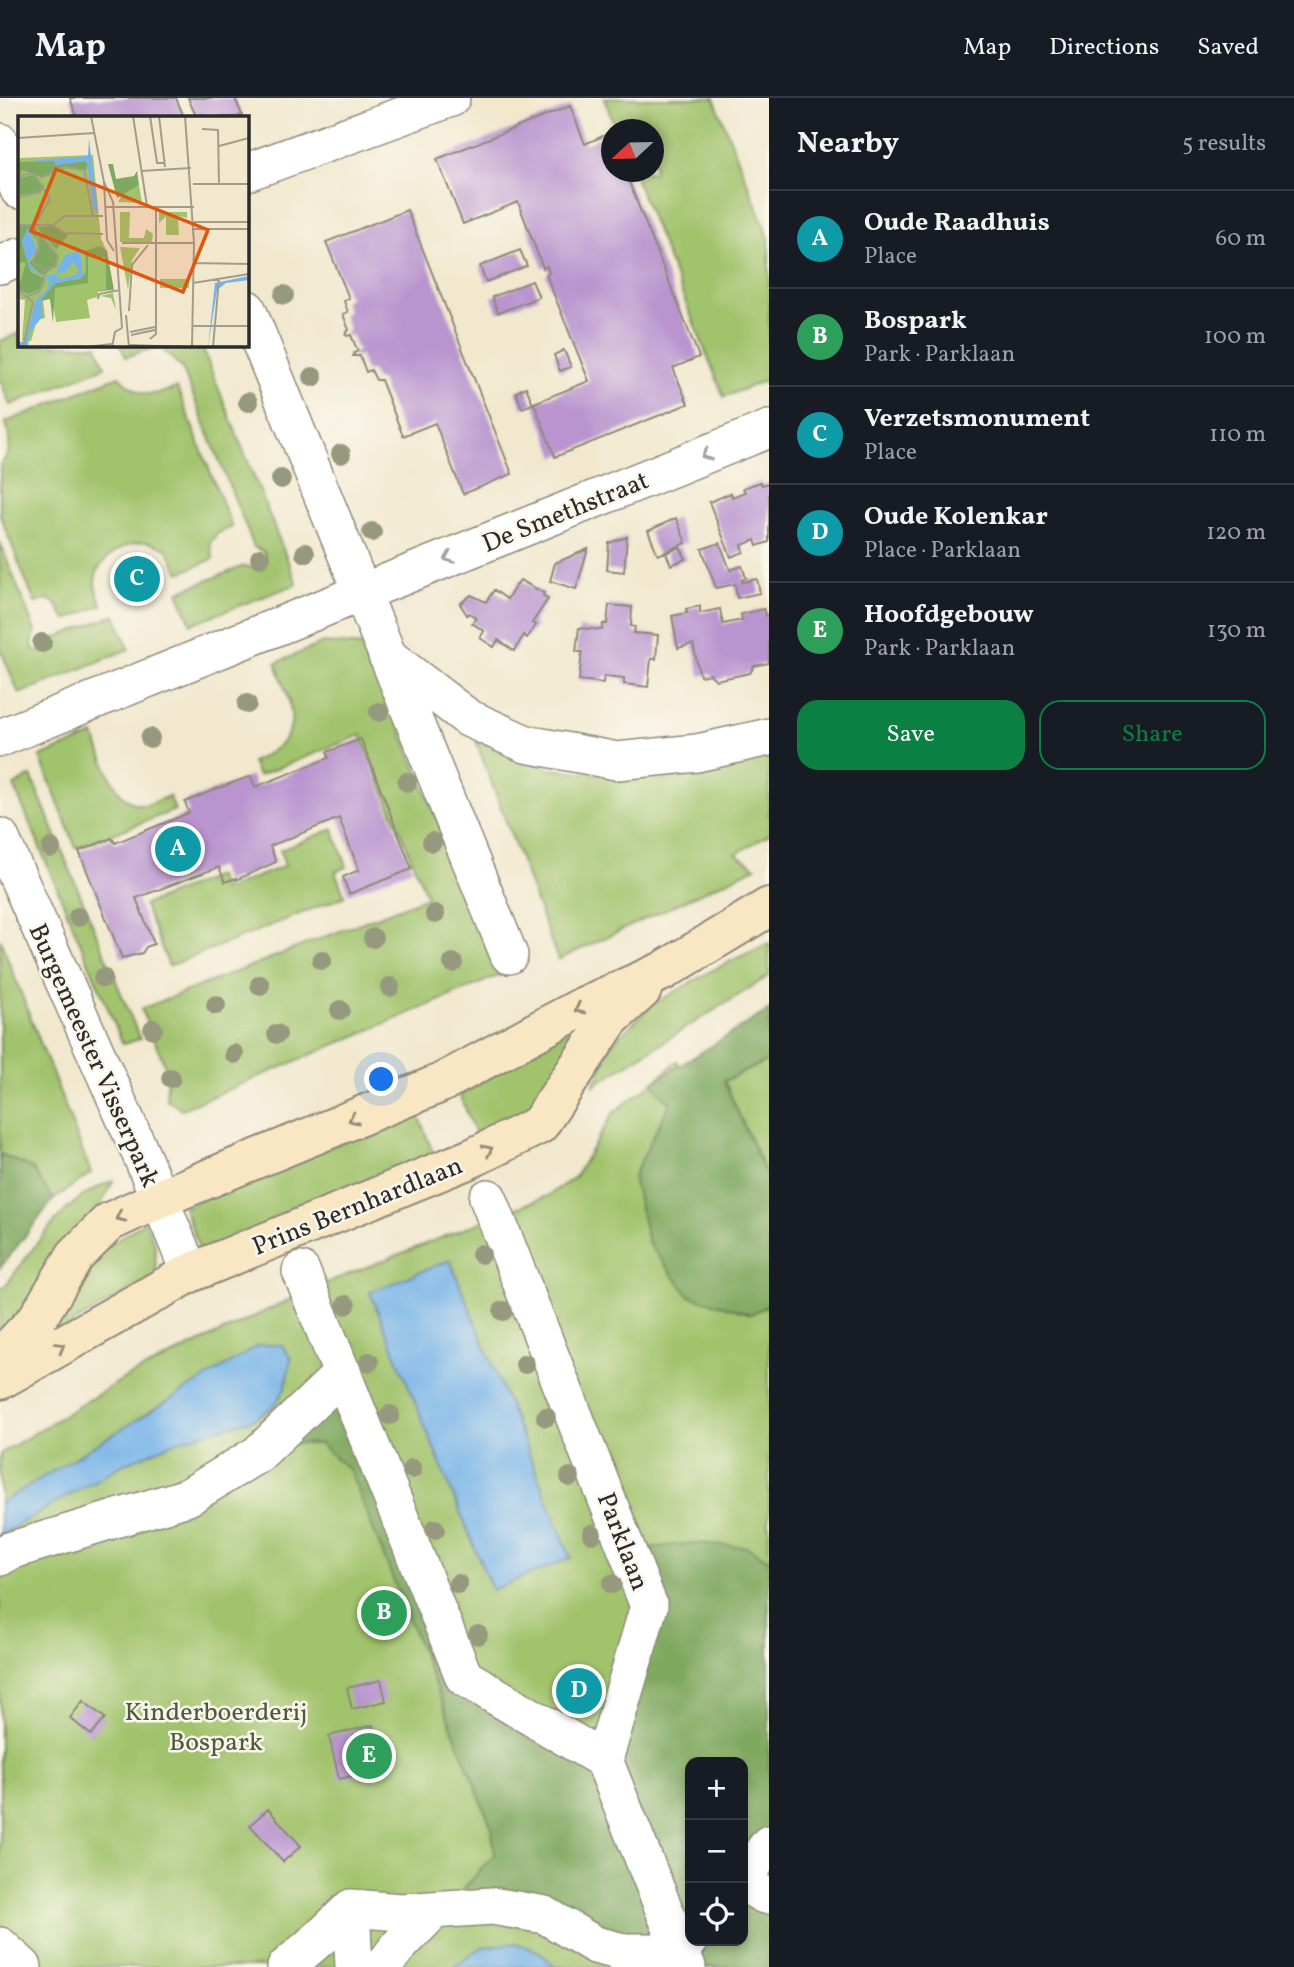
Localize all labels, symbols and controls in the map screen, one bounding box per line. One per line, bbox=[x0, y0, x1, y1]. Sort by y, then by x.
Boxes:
text: Map bbox=[35, 25, 106, 71]
text: Map bbox=[963, 31, 1011, 65]
text: Directions bbox=[1049, 31, 1159, 65]
text: Saved bbox=[1197, 31, 1259, 65]
inset map bbox=[18, 116, 248, 346]
north arrow bbox=[601, 119, 664, 182]
text: Nearby bbox=[797, 123, 899, 165]
text: 5 results bbox=[1182, 128, 1266, 160]
text: Oude Raadhuis bbox=[864, 205, 1050, 241]
text: A bbox=[812, 223, 828, 255]
text: 60 m bbox=[1216, 223, 1266, 255]
text: Place bbox=[864, 241, 917, 273]
text: Bospark bbox=[864, 303, 967, 339]
text: B bbox=[812, 321, 828, 353]
text: 100 m bbox=[1204, 321, 1266, 353]
text: Park · Parklaan bbox=[864, 339, 1015, 371]
text: Verzetsmonument bbox=[864, 401, 1090, 437]
text: C bbox=[813, 419, 827, 451]
text: 110 m bbox=[1209, 419, 1266, 451]
text: Place bbox=[864, 437, 917, 469]
one-way arrow bbox=[700, 446, 712, 460]
street label: De Smethstraat bbox=[477, 463, 654, 563]
text: Oude Kolenkar bbox=[864, 499, 1048, 535]
text: D bbox=[812, 517, 828, 549]
text: 120 m bbox=[1206, 517, 1266, 549]
text: Place · Parklaan bbox=[864, 535, 1021, 567]
one-way arrow bbox=[444, 549, 456, 563]
pin: C bbox=[114, 553, 160, 605]
text: Hoofdgebouw bbox=[864, 597, 1034, 633]
text: E bbox=[813, 615, 827, 647]
text: 130 m bbox=[1207, 615, 1266, 647]
text: Park · Parklaan bbox=[864, 633, 1015, 665]
button: Save bbox=[797, 700, 1025, 770]
button: Share bbox=[1039, 700, 1266, 770]
pin: A bbox=[155, 823, 201, 875]
street label: Burgemeester Visserpark bbox=[19, 918, 168, 1194]
one-way arrow bbox=[574, 1001, 586, 1015]
your location bbox=[364, 1062, 398, 1096]
one-way arrow bbox=[347, 1111, 359, 1125]
one-way arrow bbox=[481, 1144, 493, 1158]
street label: Prins Bernhardlaan bbox=[247, 1148, 468, 1265]
one-way arrow bbox=[115, 1208, 127, 1222]
one-way arrow bbox=[53, 1342, 65, 1355]
street label: Parklaan bbox=[587, 1488, 657, 1596]
pin: B bbox=[361, 1587, 407, 1639]
pin: D bbox=[556, 1665, 602, 1717]
park label: Kinderboerderij Bospark bbox=[125, 1695, 307, 1761]
pin: E bbox=[346, 1730, 392, 1782]
map controls bbox=[685, 1757, 748, 1946]
button: + bbox=[685, 1757, 748, 1820]
button: − bbox=[685, 1820, 748, 1883]
button: locate bbox=[685, 1883, 748, 1946]

